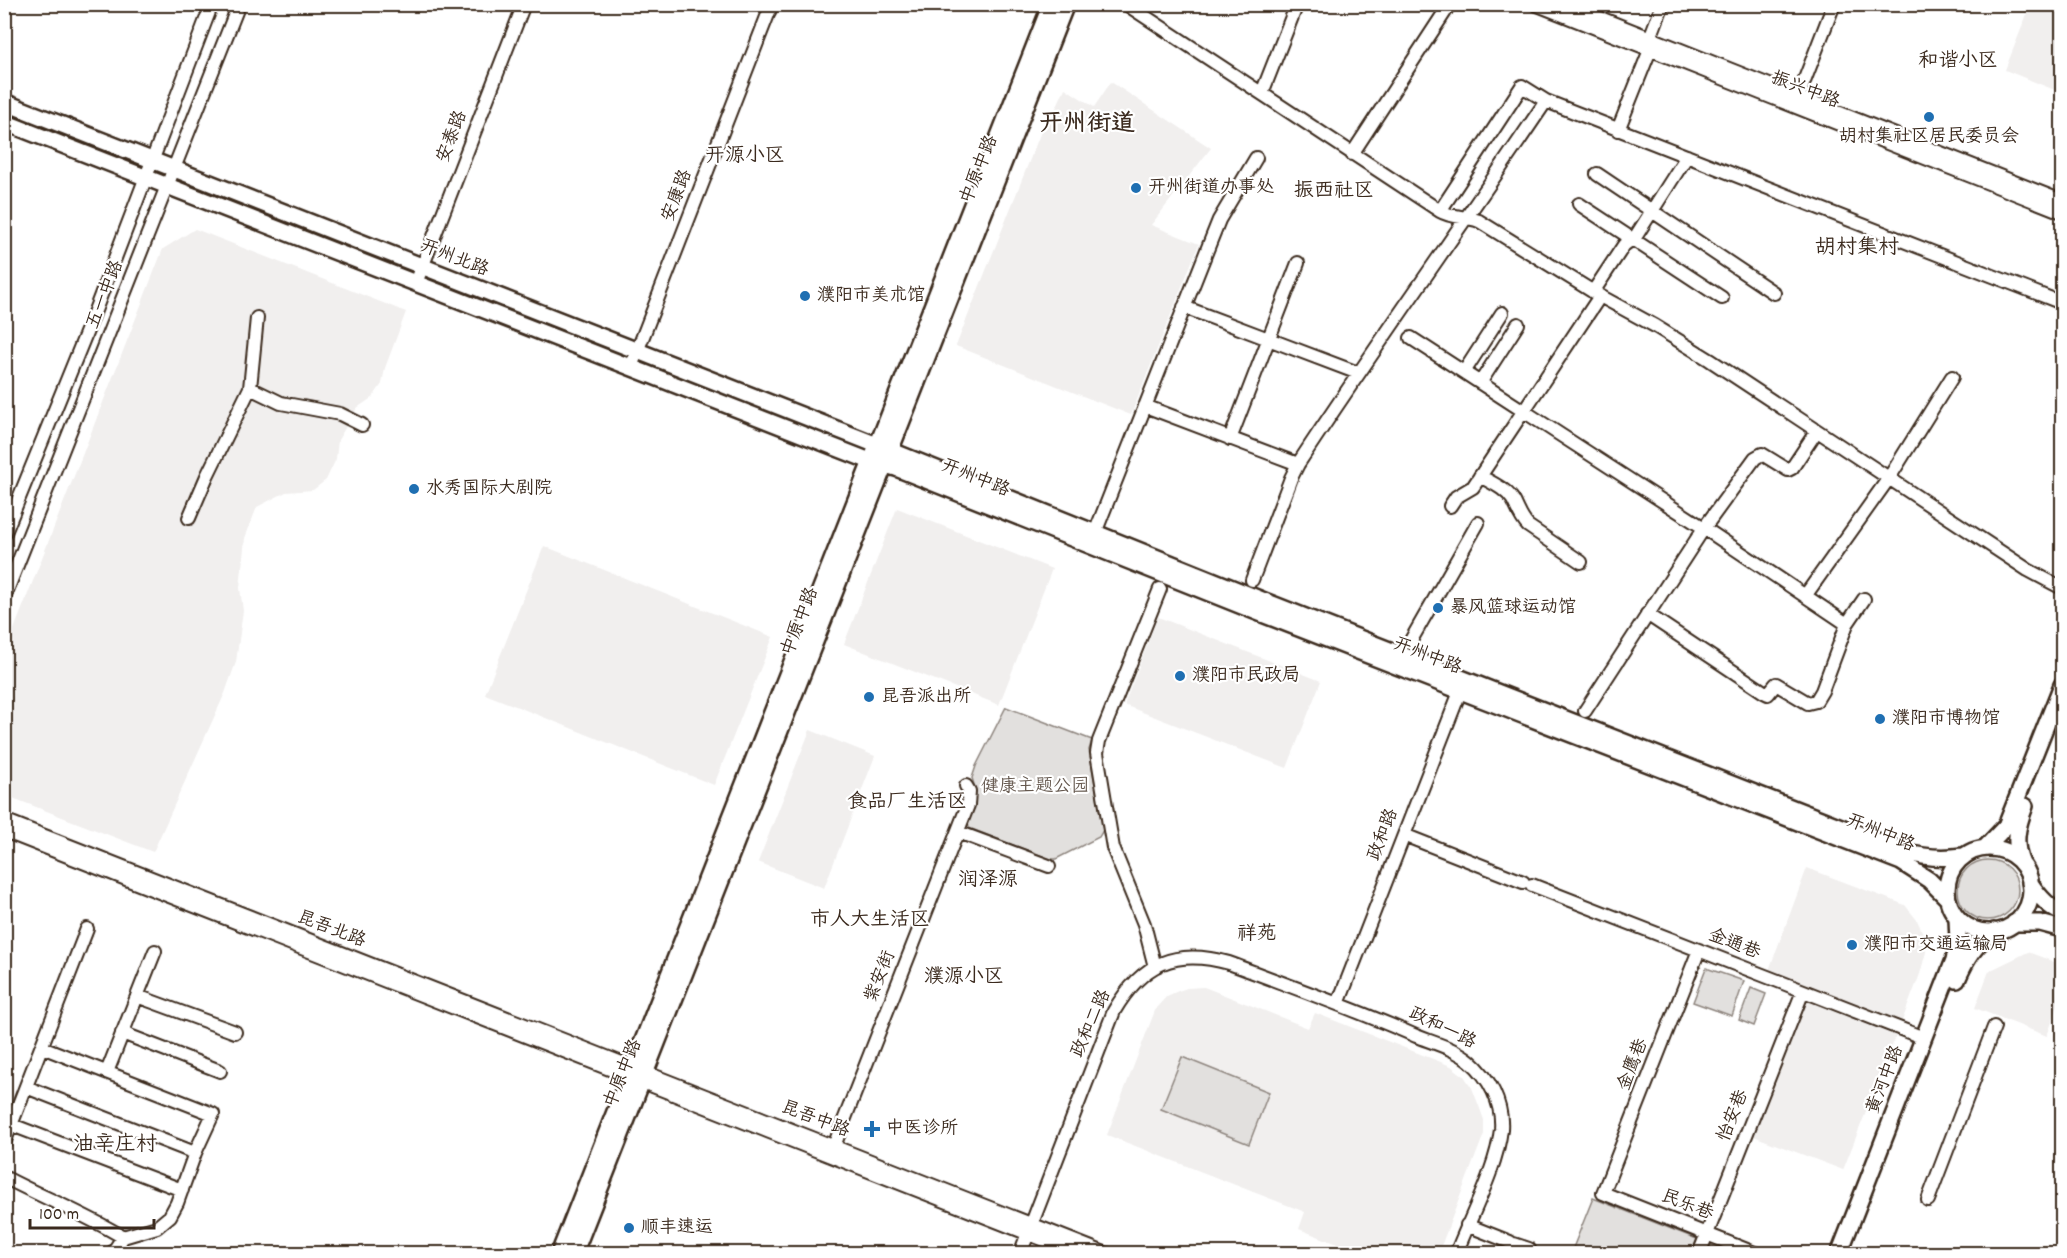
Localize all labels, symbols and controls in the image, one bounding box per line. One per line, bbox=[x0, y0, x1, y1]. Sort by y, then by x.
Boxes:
district label: 和谐小区 bbox=[1918, 48, 1998, 76]
street label: 振兴中路 bbox=[1767, 66, 1843, 116]
street label: 安泰路 bbox=[432, 107, 474, 167]
district label: 开州街道 bbox=[1039, 108, 1135, 142]
marker: 胡村集社区居民委员会 bbox=[1922, 110, 1936, 124]
place label: 胡村集社区居民委员会 bbox=[1839, 125, 2019, 150]
street label: 中原中路 bbox=[955, 132, 1005, 208]
district label: 开源小区 bbox=[705, 143, 785, 171]
street label: 安康路 bbox=[657, 166, 699, 226]
place label: 开州街道办事处 bbox=[1148, 176, 1274, 201]
district label: 振西社区 bbox=[1294, 178, 1374, 206]
marker: 开州街道办事处 bbox=[1129, 181, 1143, 195]
street label: 开州北路 bbox=[416, 234, 492, 284]
district label: 胡村集村 bbox=[1815, 234, 1899, 264]
street label: 五一中路 bbox=[81, 257, 131, 333]
place label: 濮阳市美术馆 bbox=[817, 284, 925, 309]
marker: 濮阳市美术馆 bbox=[798, 289, 812, 303]
street label: 开州中路 bbox=[937, 454, 1013, 504]
place label: 水秀国际大剧院 bbox=[426, 477, 552, 502]
marker: 水秀国际大剧院 bbox=[407, 482, 421, 496]
street label: 中原中路 bbox=[776, 584, 826, 660]
place label: 暴风篮球运动馆 bbox=[1450, 596, 1576, 621]
marker: 暴风篮球运动馆 bbox=[1431, 601, 1445, 615]
street label: 开州中路 bbox=[1389, 632, 1465, 682]
place label: 濮阳市民政局 bbox=[1192, 664, 1300, 689]
marker: 濮阳市民政局 bbox=[1173, 669, 1187, 683]
place label: 昆吾派出所 bbox=[881, 685, 971, 710]
marker: 昆吾派出所 bbox=[862, 690, 876, 704]
place label: 濮阳市博物馆 bbox=[1892, 707, 2000, 732]
marker: 濮阳市博物馆 bbox=[1873, 712, 1887, 726]
park label: 健康主题公园 bbox=[981, 775, 1089, 800]
district label: 食品厂生活区 bbox=[847, 789, 967, 817]
street label: 政和路 bbox=[1363, 805, 1405, 865]
street label: 开州中路 bbox=[1842, 809, 1918, 859]
district label: 润泽源 bbox=[958, 867, 1018, 895]
street label: 昆吾北路 bbox=[293, 905, 369, 955]
district label: 市人大生活区 bbox=[810, 907, 930, 935]
district label: 祥苑 bbox=[1237, 921, 1277, 949]
street label: 金通巷 bbox=[1704, 924, 1764, 966]
place label: 濮阳市交通运输局 bbox=[1864, 933, 2008, 958]
marker: 濮阳市交通运输局 bbox=[1845, 938, 1859, 952]
street label: 紫安街 bbox=[859, 947, 903, 1007]
district label: 濮源小区 bbox=[924, 964, 1004, 992]
street label: 政和二路 bbox=[1066, 986, 1118, 1062]
street label: 政和一路 bbox=[1404, 1002, 1480, 1056]
street label: 金鹰巷 bbox=[1613, 1035, 1655, 1095]
street label: 中原中路 bbox=[599, 1036, 649, 1112]
street label: 黄河中路 bbox=[1861, 1042, 1911, 1118]
street label: 怡安巷 bbox=[1712, 1086, 1756, 1146]
street label: 昆吾中路 bbox=[777, 1095, 853, 1145]
place label: 中医诊所 bbox=[886, 1117, 958, 1142]
marker: 中医诊所 bbox=[863, 1120, 881, 1138]
district label: 油辛庄村 bbox=[73, 1131, 157, 1161]
street label: 民乐巷 bbox=[1657, 1185, 1717, 1227]
scale bar bbox=[30, 1192, 154, 1230]
text: 100 m bbox=[39, 1203, 79, 1228]
place label: 顺丰速运 bbox=[641, 1216, 713, 1241]
marker: 顺丰速运 bbox=[622, 1221, 636, 1235]

